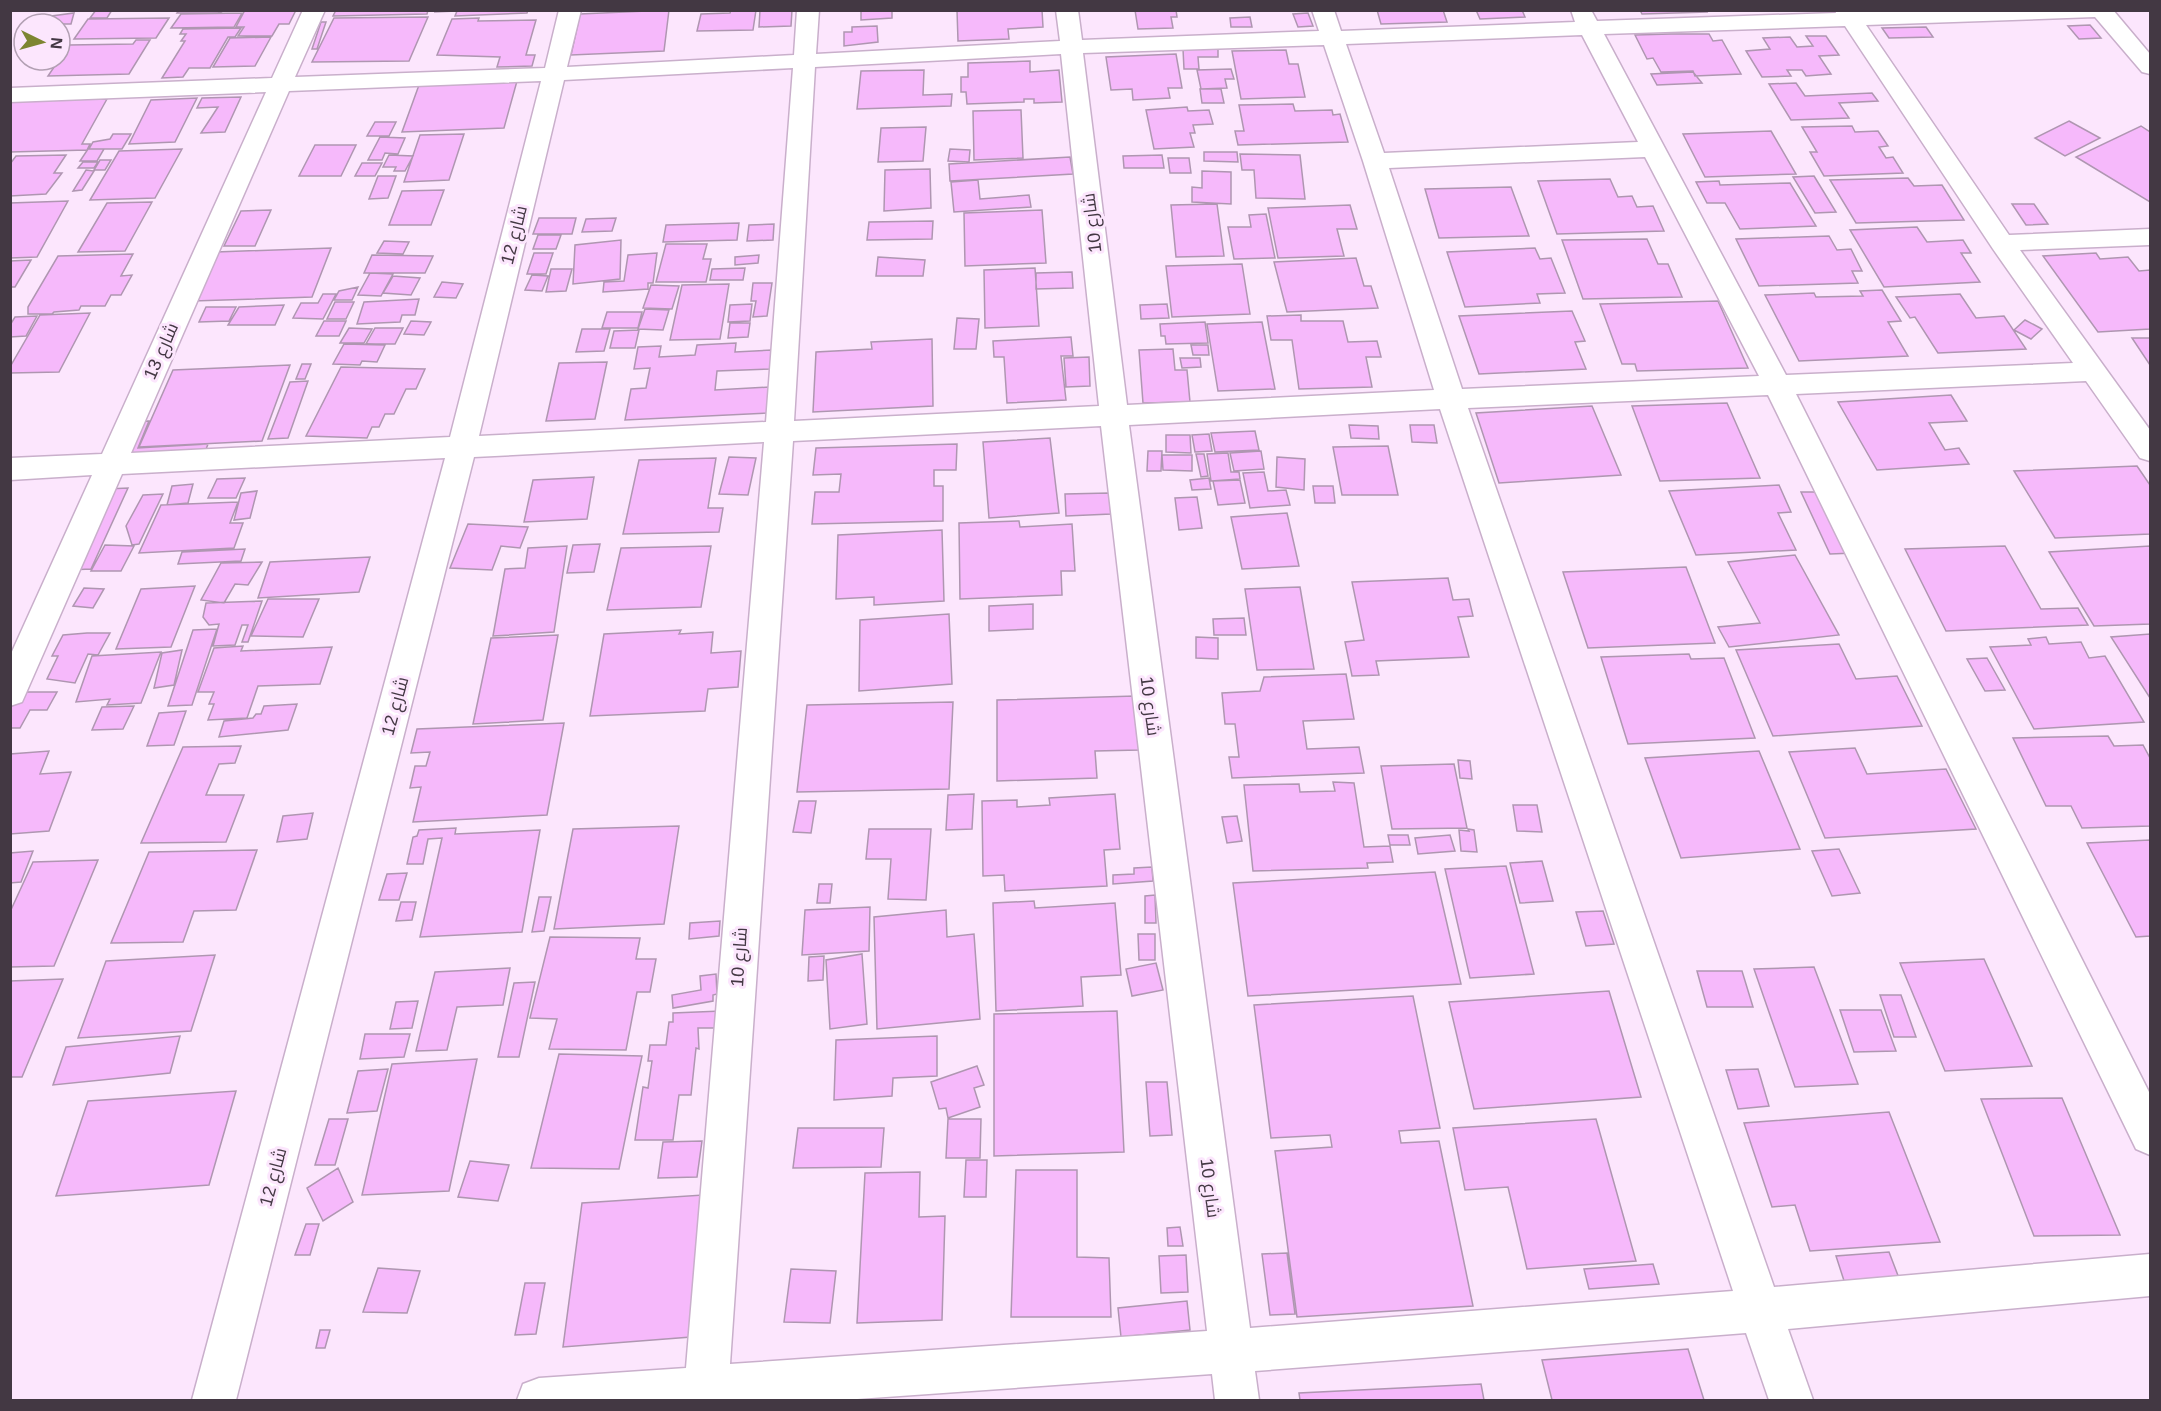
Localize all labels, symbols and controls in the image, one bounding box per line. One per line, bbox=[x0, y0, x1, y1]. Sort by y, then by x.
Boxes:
north arrow bbox=[12, 12, 72, 72]
text: N bbox=[47, 37, 65, 50]
street label: شارع 10 bbox=[1078, 192, 1108, 254]
street label: شارع 12 bbox=[497, 204, 533, 267]
street label: شارع 13 bbox=[140, 320, 184, 383]
street label: شارع 12 bbox=[378, 674, 414, 738]
street label: شارع 10 bbox=[1134, 675, 1164, 737]
street label: شارع 10 bbox=[727, 926, 753, 988]
street label: شارع 12 bbox=[256, 1145, 292, 1209]
street label: شارع 10 bbox=[1194, 1157, 1224, 1219]

